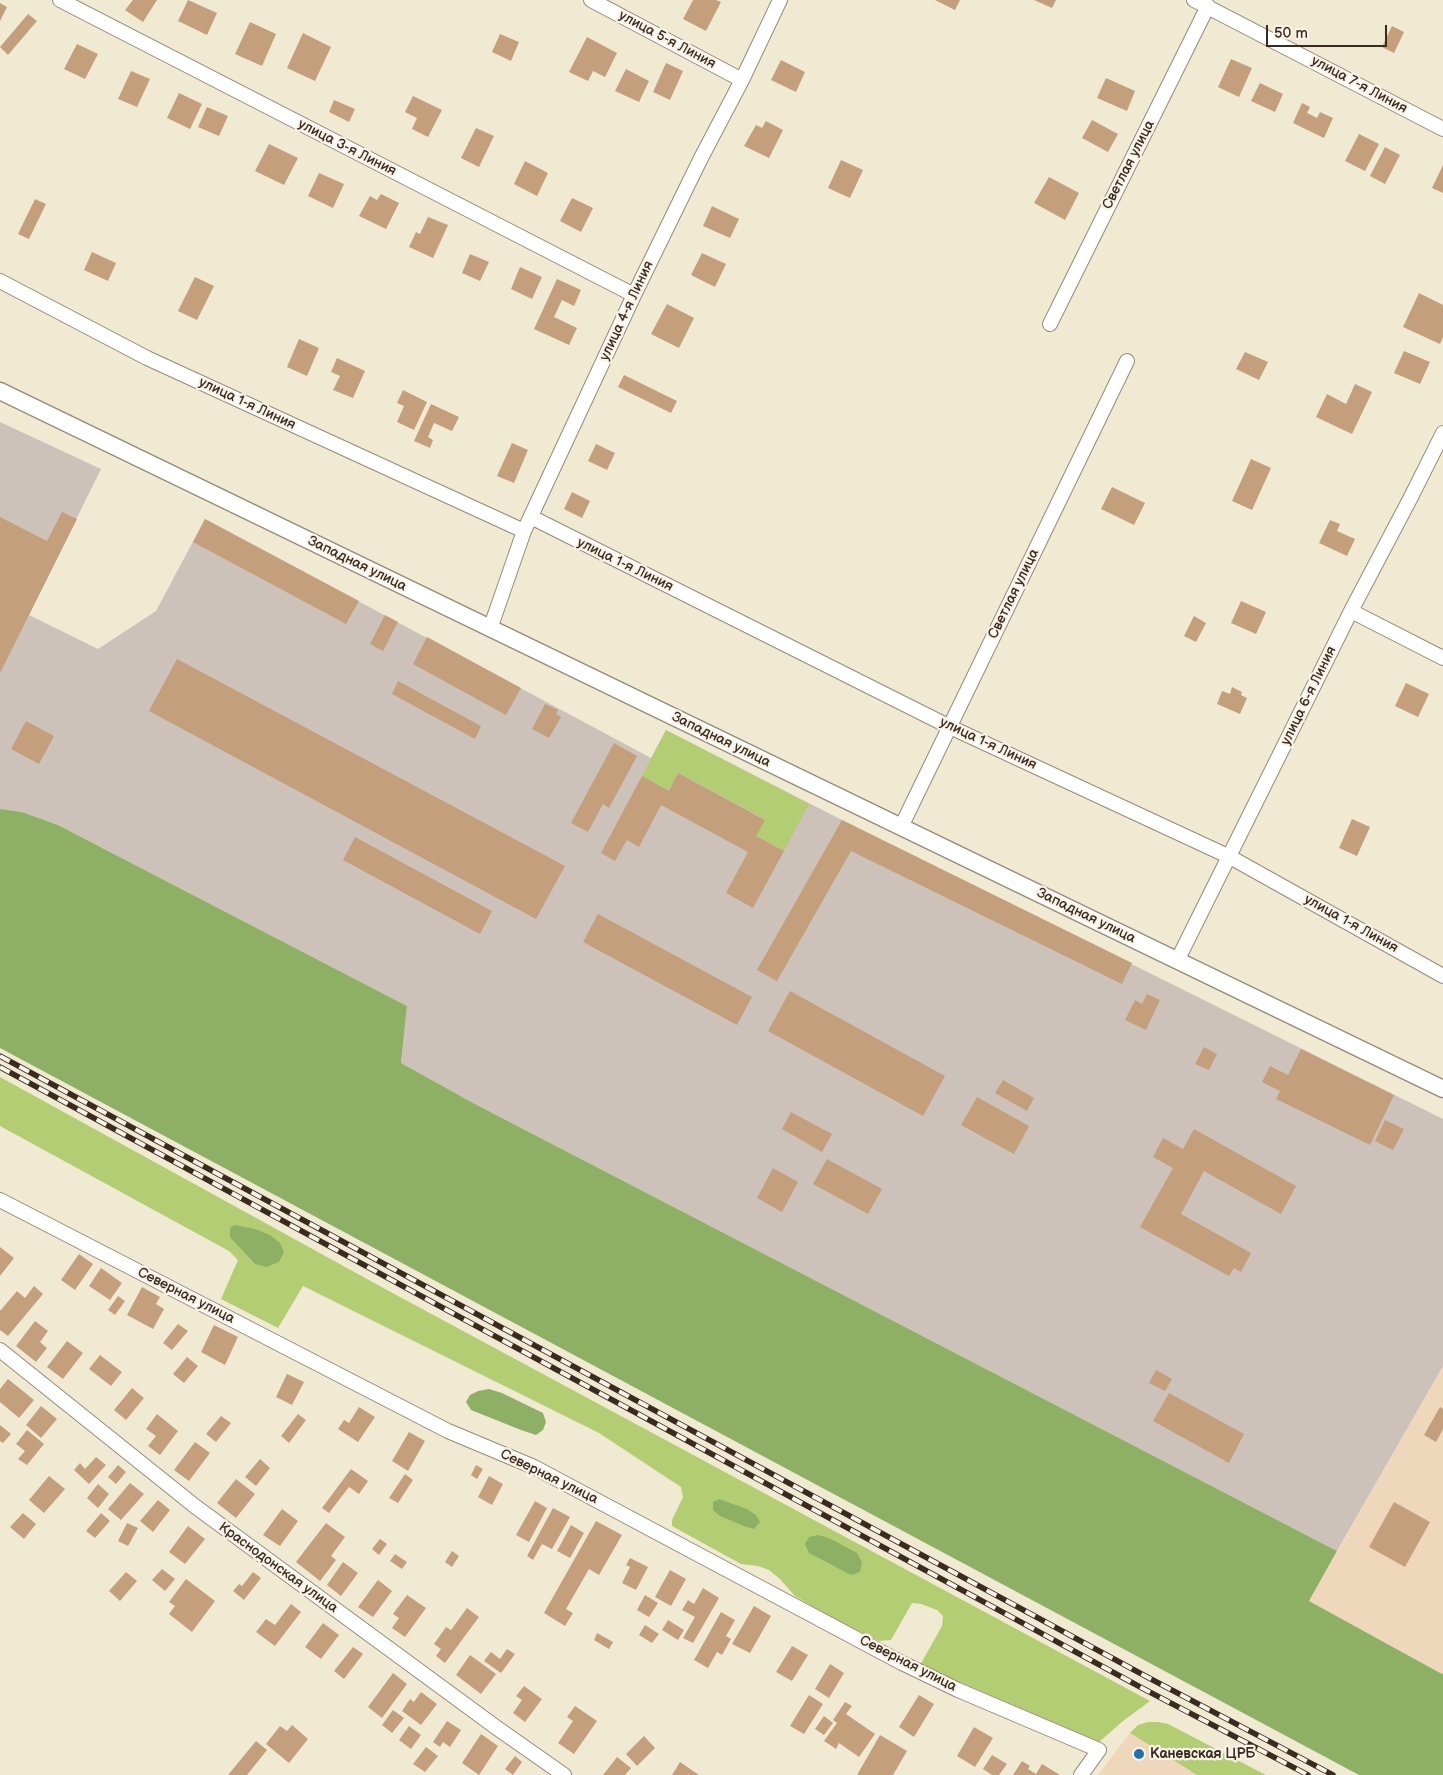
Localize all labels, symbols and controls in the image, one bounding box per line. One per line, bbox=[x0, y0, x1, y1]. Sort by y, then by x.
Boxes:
street label: улица 5-я Линия bbox=[616, 7, 718, 73]
scale bar bbox=[1268, 15, 1389, 47]
text: 50 m bbox=[1274, 24, 1308, 43]
street label: улица 7-я Линия bbox=[1308, 53, 1410, 117]
street label: улица 3-я Линия bbox=[295, 116, 399, 180]
street label: Светлая улица bbox=[1099, 118, 1159, 212]
street label: улица 4-я Линия bbox=[597, 259, 657, 363]
street label: улица 1-я Линия bbox=[196, 374, 298, 434]
street label: Западная улица bbox=[305, 533, 409, 595]
street label: улица 1-я Линия bbox=[574, 534, 676, 596]
street label: Светлая улица bbox=[985, 546, 1043, 642]
street label: улица 6-я Линия bbox=[1278, 644, 1340, 748]
street label: Западная улица bbox=[669, 709, 773, 771]
street label: улица 1-я Линия bbox=[937, 714, 1039, 774]
street label: Западная улица bbox=[1034, 885, 1138, 947]
street label: улица 1-я Линия bbox=[1301, 891, 1401, 957]
street label: Северная улица bbox=[135, 1264, 237, 1328]
street label: Северная улица bbox=[497, 1446, 601, 1508]
street label: Краснодонская улица bbox=[215, 1519, 341, 1617]
street label: Северная улица bbox=[857, 1632, 959, 1696]
place label: Каневская ЦРБ bbox=[1150, 1746, 1255, 1762]
marker: Каневская ЦРБ bbox=[1132, 1747, 1146, 1761]

